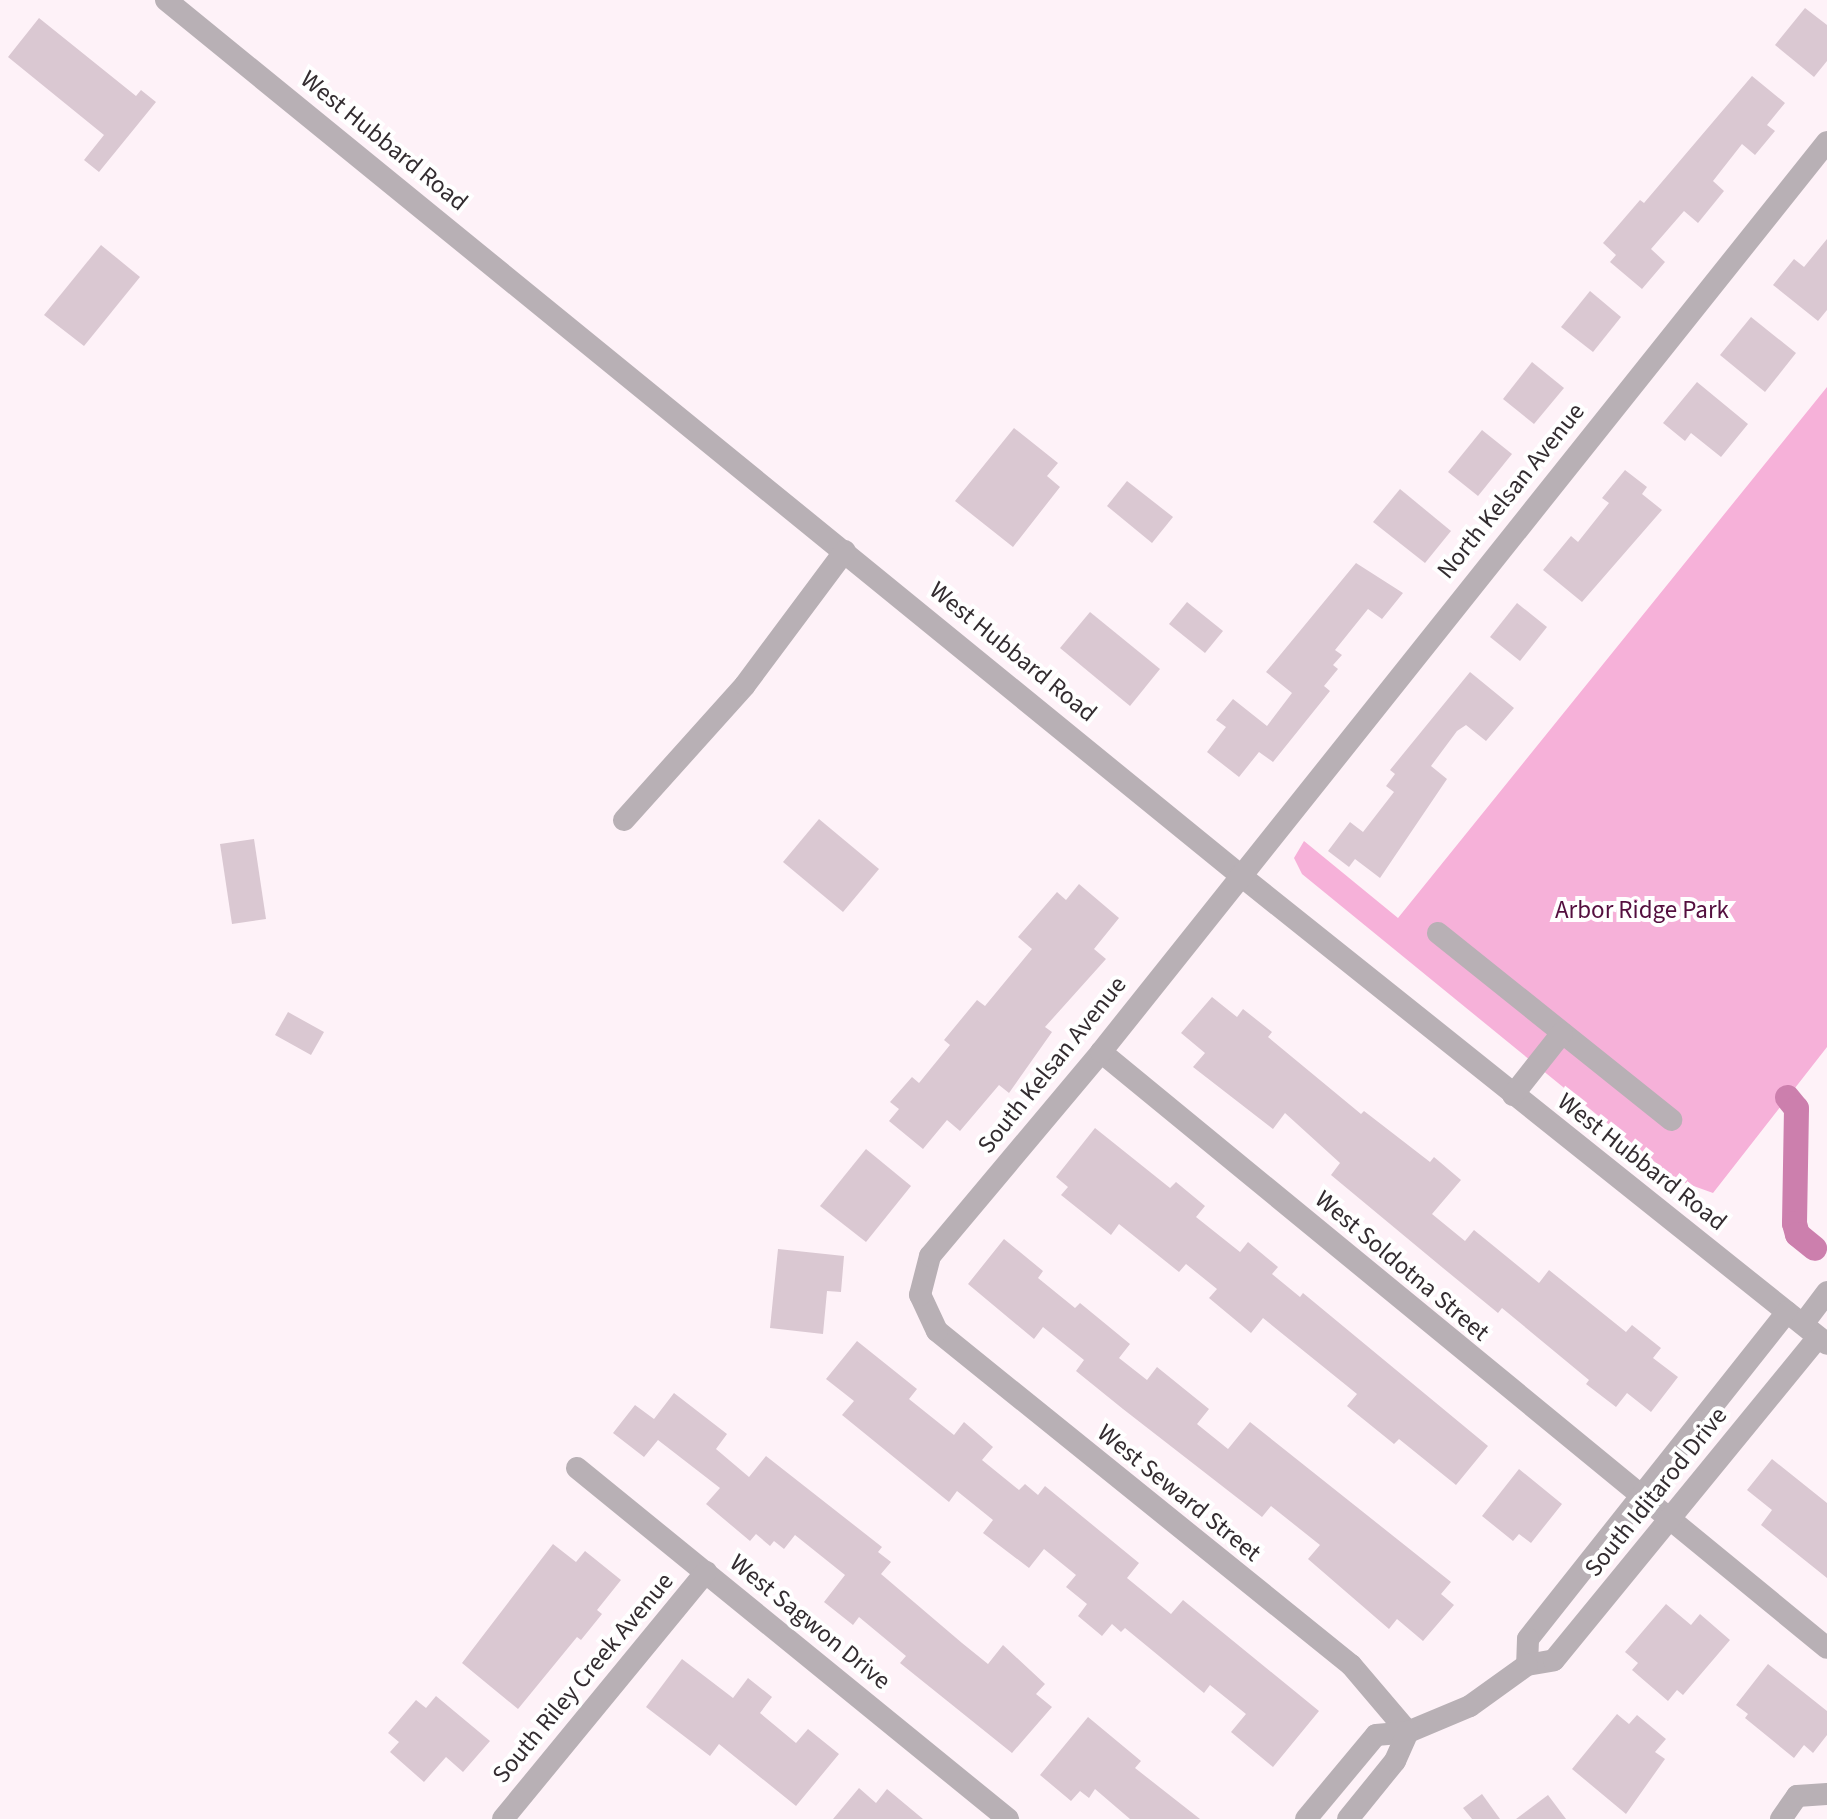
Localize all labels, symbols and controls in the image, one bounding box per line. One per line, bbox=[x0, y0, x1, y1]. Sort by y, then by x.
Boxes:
street label: West Hubbard Road bbox=[294, 64, 474, 218]
street label: North Kelsan Avenue bbox=[1431, 397, 1591, 585]
street label: West Hubbard Road bbox=[923, 575, 1103, 729]
park label: Arbor Ridge Park bbox=[1555, 895, 1729, 925]
street label: South Kelsan Avenue bbox=[971, 970, 1133, 1160]
street label: West Hubbard Road bbox=[1552, 1087, 1732, 1237]
street label: West Soldotna Street bbox=[1309, 1184, 1495, 1348]
street label: South Iditarod Drive bbox=[1578, 1401, 1734, 1583]
street label: West Seward Street bbox=[1091, 1418, 1267, 1568]
street label: West Sagwon Drive bbox=[724, 1548, 896, 1696]
street label: South Riley Creek Avenue bbox=[486, 1567, 680, 1789]

